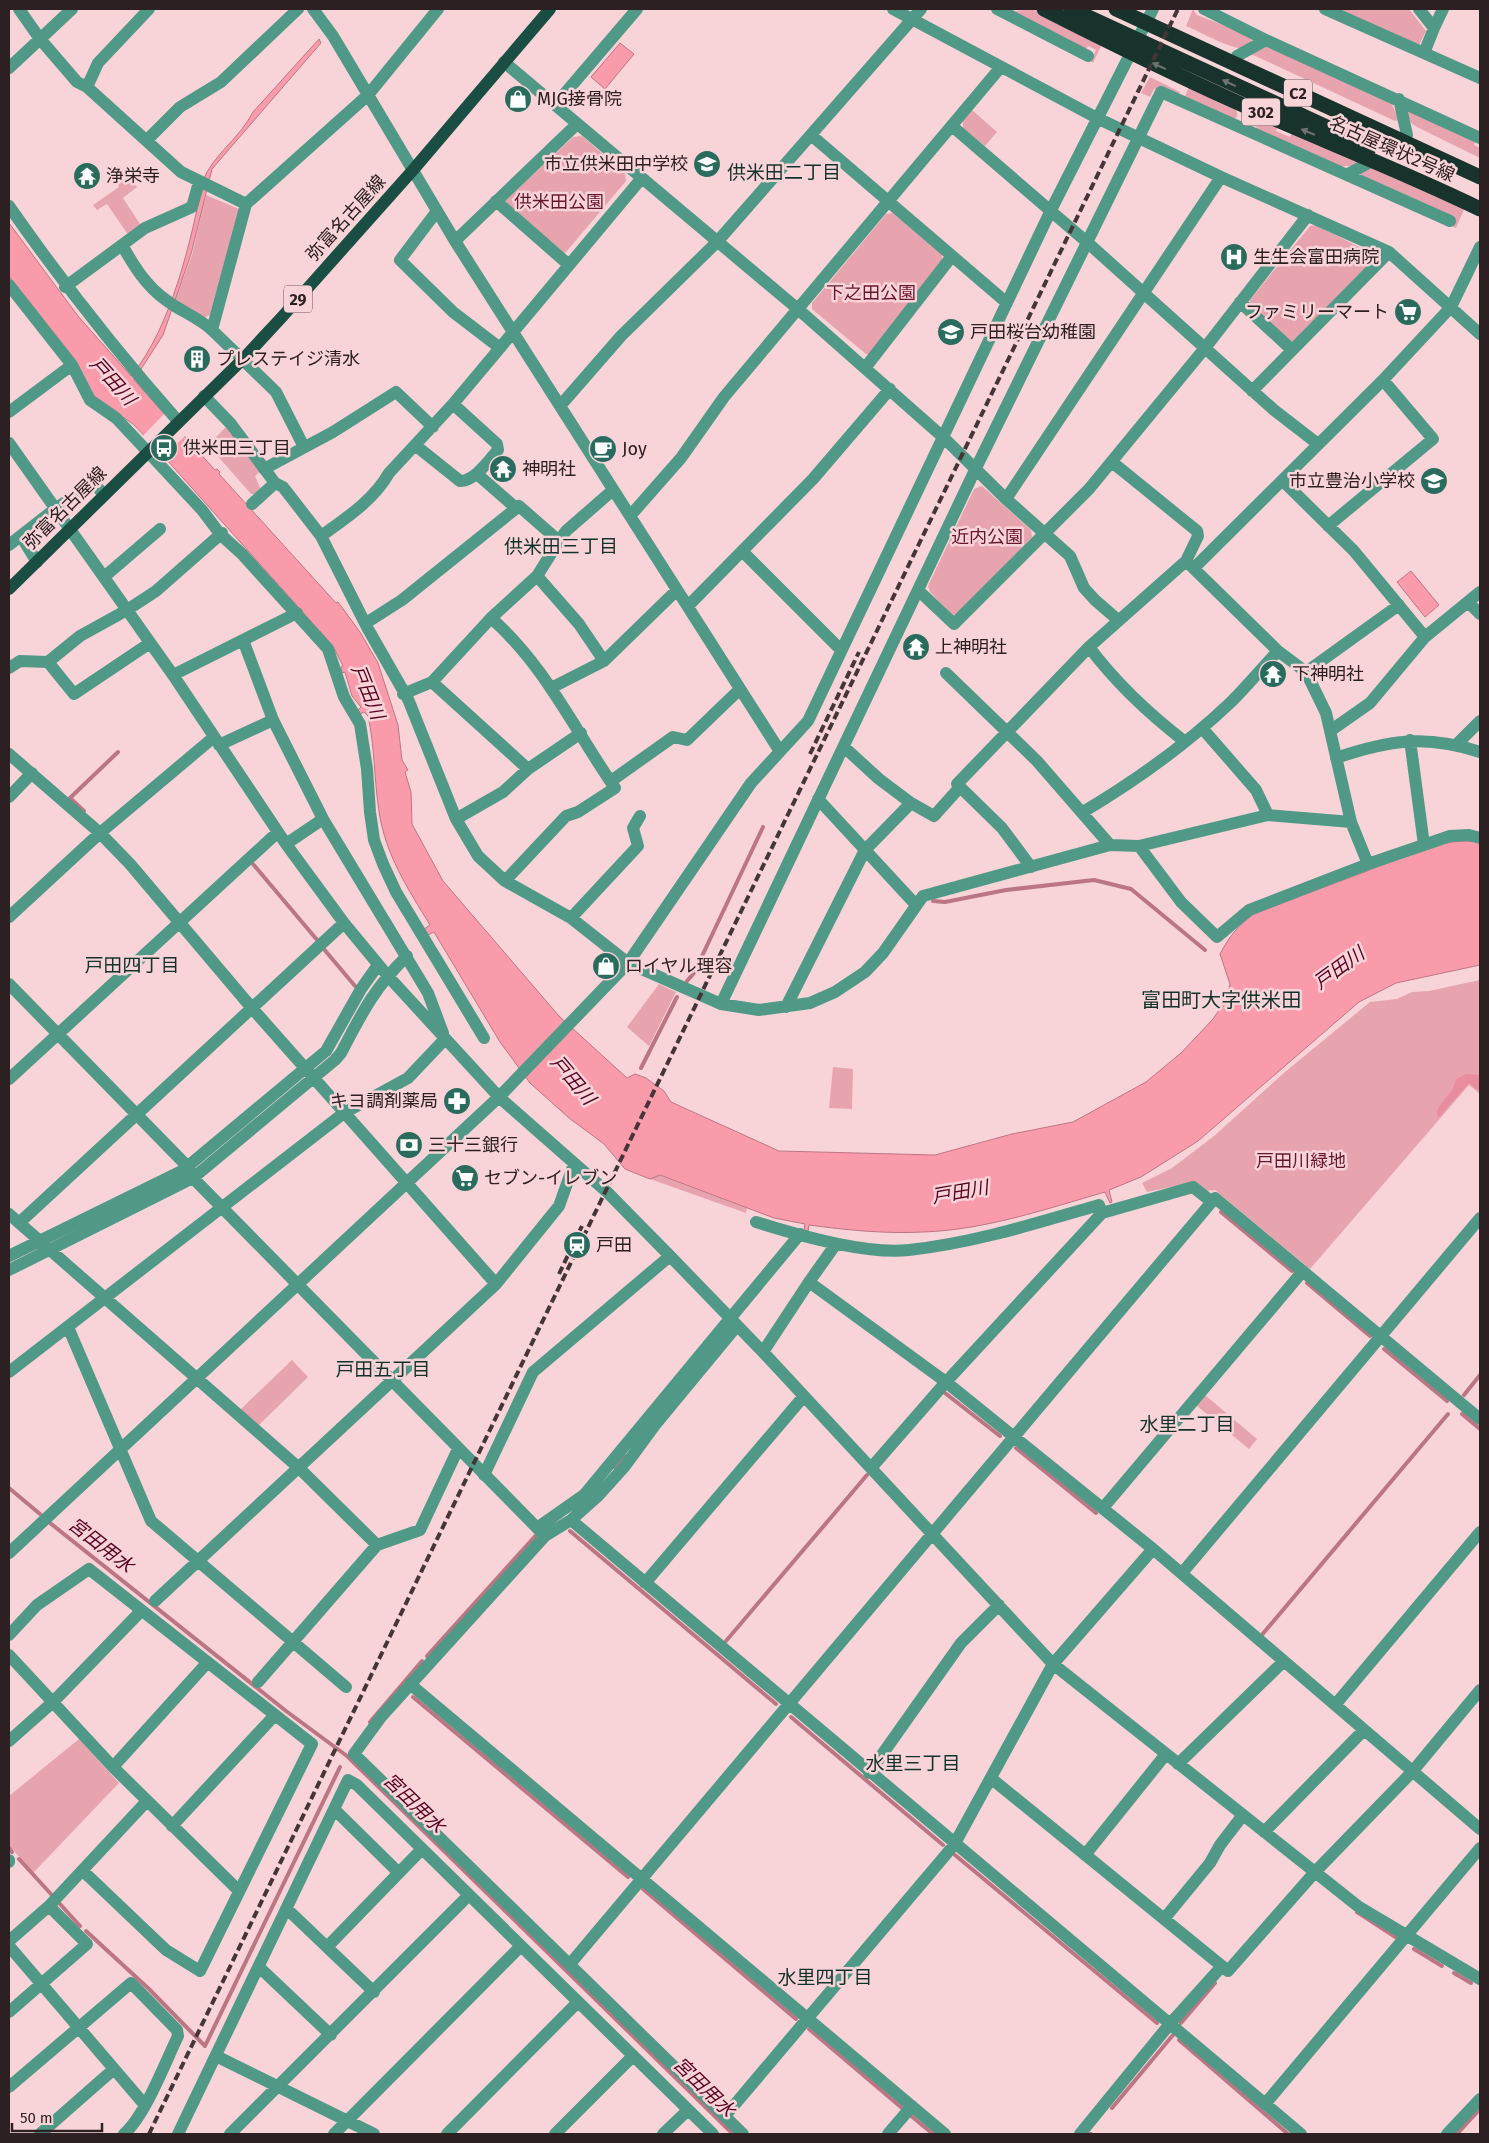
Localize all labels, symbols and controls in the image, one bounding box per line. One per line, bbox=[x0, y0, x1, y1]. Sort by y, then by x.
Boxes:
one-way arrow bbox=[1152, 62, 1166, 70]
one-way arrow bbox=[1222, 78, 1236, 86]
road number: C2 bbox=[1284, 80, 1312, 106]
shop icon: MJG接骨院 bbox=[503, 84, 533, 114]
place label: MJG接骨院 bbox=[537, 88, 622, 110]
road number: 302 bbox=[1242, 98, 1280, 125]
street label: 名古屋環状2号線 bbox=[1326, 112, 1458, 186]
one-way arrow bbox=[1301, 128, 1315, 136]
school or university icon: 市立供米田中学校 bbox=[692, 149, 722, 179]
place label: 市立供米田中学校 bbox=[544, 153, 688, 175]
temple icon: 浄栄寺 bbox=[72, 161, 102, 191]
district label: 供米田二丁目 bbox=[727, 161, 841, 184]
place label: 浄栄寺 bbox=[106, 165, 160, 187]
street label: 弥富名古屋線 bbox=[302, 171, 390, 265]
park label: 供米田公園 bbox=[514, 191, 604, 213]
hospital icon: 生生会富田病院 bbox=[1219, 242, 1249, 272]
place label: 生生会富田病院 bbox=[1253, 246, 1379, 268]
park label: 下之田公園 bbox=[826, 282, 916, 304]
road number: 29 bbox=[284, 286, 312, 312]
supermarket icon: ファミリーマート bbox=[1393, 297, 1423, 327]
place label: ファミリーマート bbox=[1245, 301, 1389, 323]
school or university icon: 戸田桜台幼稚園 bbox=[936, 317, 966, 347]
place label: 戸田桜台幼稚園 bbox=[970, 321, 1096, 343]
building icon: プレステイジ清水 bbox=[182, 344, 212, 374]
place label: プレステイジ清水 bbox=[216, 348, 360, 370]
water label: 戸田川 bbox=[85, 352, 142, 411]
bus stop icon: 供米田三丁目 bbox=[149, 433, 179, 463]
cafe icon: Joy bbox=[588, 434, 618, 464]
place label: 供米田三丁目 bbox=[183, 437, 291, 459]
place label: Joy bbox=[622, 438, 647, 460]
temple icon: 神明社 bbox=[488, 454, 518, 484]
place label: 神明社 bbox=[522, 458, 576, 480]
street label: 弥富名古屋線 bbox=[19, 462, 111, 554]
school or university icon: 市立豊治小学校 bbox=[1419, 466, 1449, 496]
place label: 市立豊治小学校 bbox=[1289, 470, 1415, 492]
park label: 近内公園 bbox=[951, 526, 1023, 548]
district label: 供米田三丁目 bbox=[504, 535, 618, 558]
temple icon: 上神明社 bbox=[901, 632, 931, 662]
place label: 上神明社 bbox=[935, 636, 1007, 658]
temple icon: 下神明社 bbox=[1258, 659, 1288, 689]
water label: 戸田川 bbox=[347, 661, 390, 725]
place label: 下神明社 bbox=[1292, 663, 1364, 685]
water label: 戸田川 bbox=[1309, 941, 1370, 994]
shop icon: ロイヤル理容 bbox=[591, 951, 621, 981]
district label: 戸田四丁目 bbox=[84, 954, 180, 977]
place label: ロイヤル理容 bbox=[625, 955, 732, 977]
district label: 富田町大字供米田 bbox=[1141, 988, 1301, 1012]
water label: 戸田川 bbox=[546, 1051, 601, 1111]
pharmacy icon: キヨ調剤薬局 bbox=[442, 1086, 472, 1116]
place label: キヨ調剤薬局 bbox=[330, 1090, 438, 1112]
bank icon: 三十三銀行 bbox=[394, 1130, 424, 1160]
place label: 三十三銀行 bbox=[428, 1134, 518, 1156]
park label: 戸田川緑地 bbox=[1256, 1150, 1346, 1172]
supermarket icon: セブン-イレブン bbox=[450, 1163, 480, 1193]
place label: セブン-イレブン bbox=[484, 1167, 617, 1189]
water label: 戸田川 bbox=[930, 1175, 992, 1208]
station icon: 戸田 bbox=[562, 1230, 592, 1260]
place label: 戸田 bbox=[596, 1234, 632, 1256]
district label: 戸田五丁目 bbox=[335, 1358, 431, 1381]
district label: 水里二丁目 bbox=[1139, 1413, 1235, 1436]
water label: 宮田用水 bbox=[64, 1513, 140, 1579]
district label: 水里三丁目 bbox=[865, 1752, 961, 1775]
water label: 宮田用水 bbox=[379, 1768, 451, 1839]
district label: 水里四丁目 bbox=[777, 1966, 873, 1989]
water label: 宮田用水 bbox=[669, 2052, 741, 2123]
scale bar bbox=[12, 2100, 102, 2132]
text: 50 m bbox=[20, 2109, 53, 2127]

